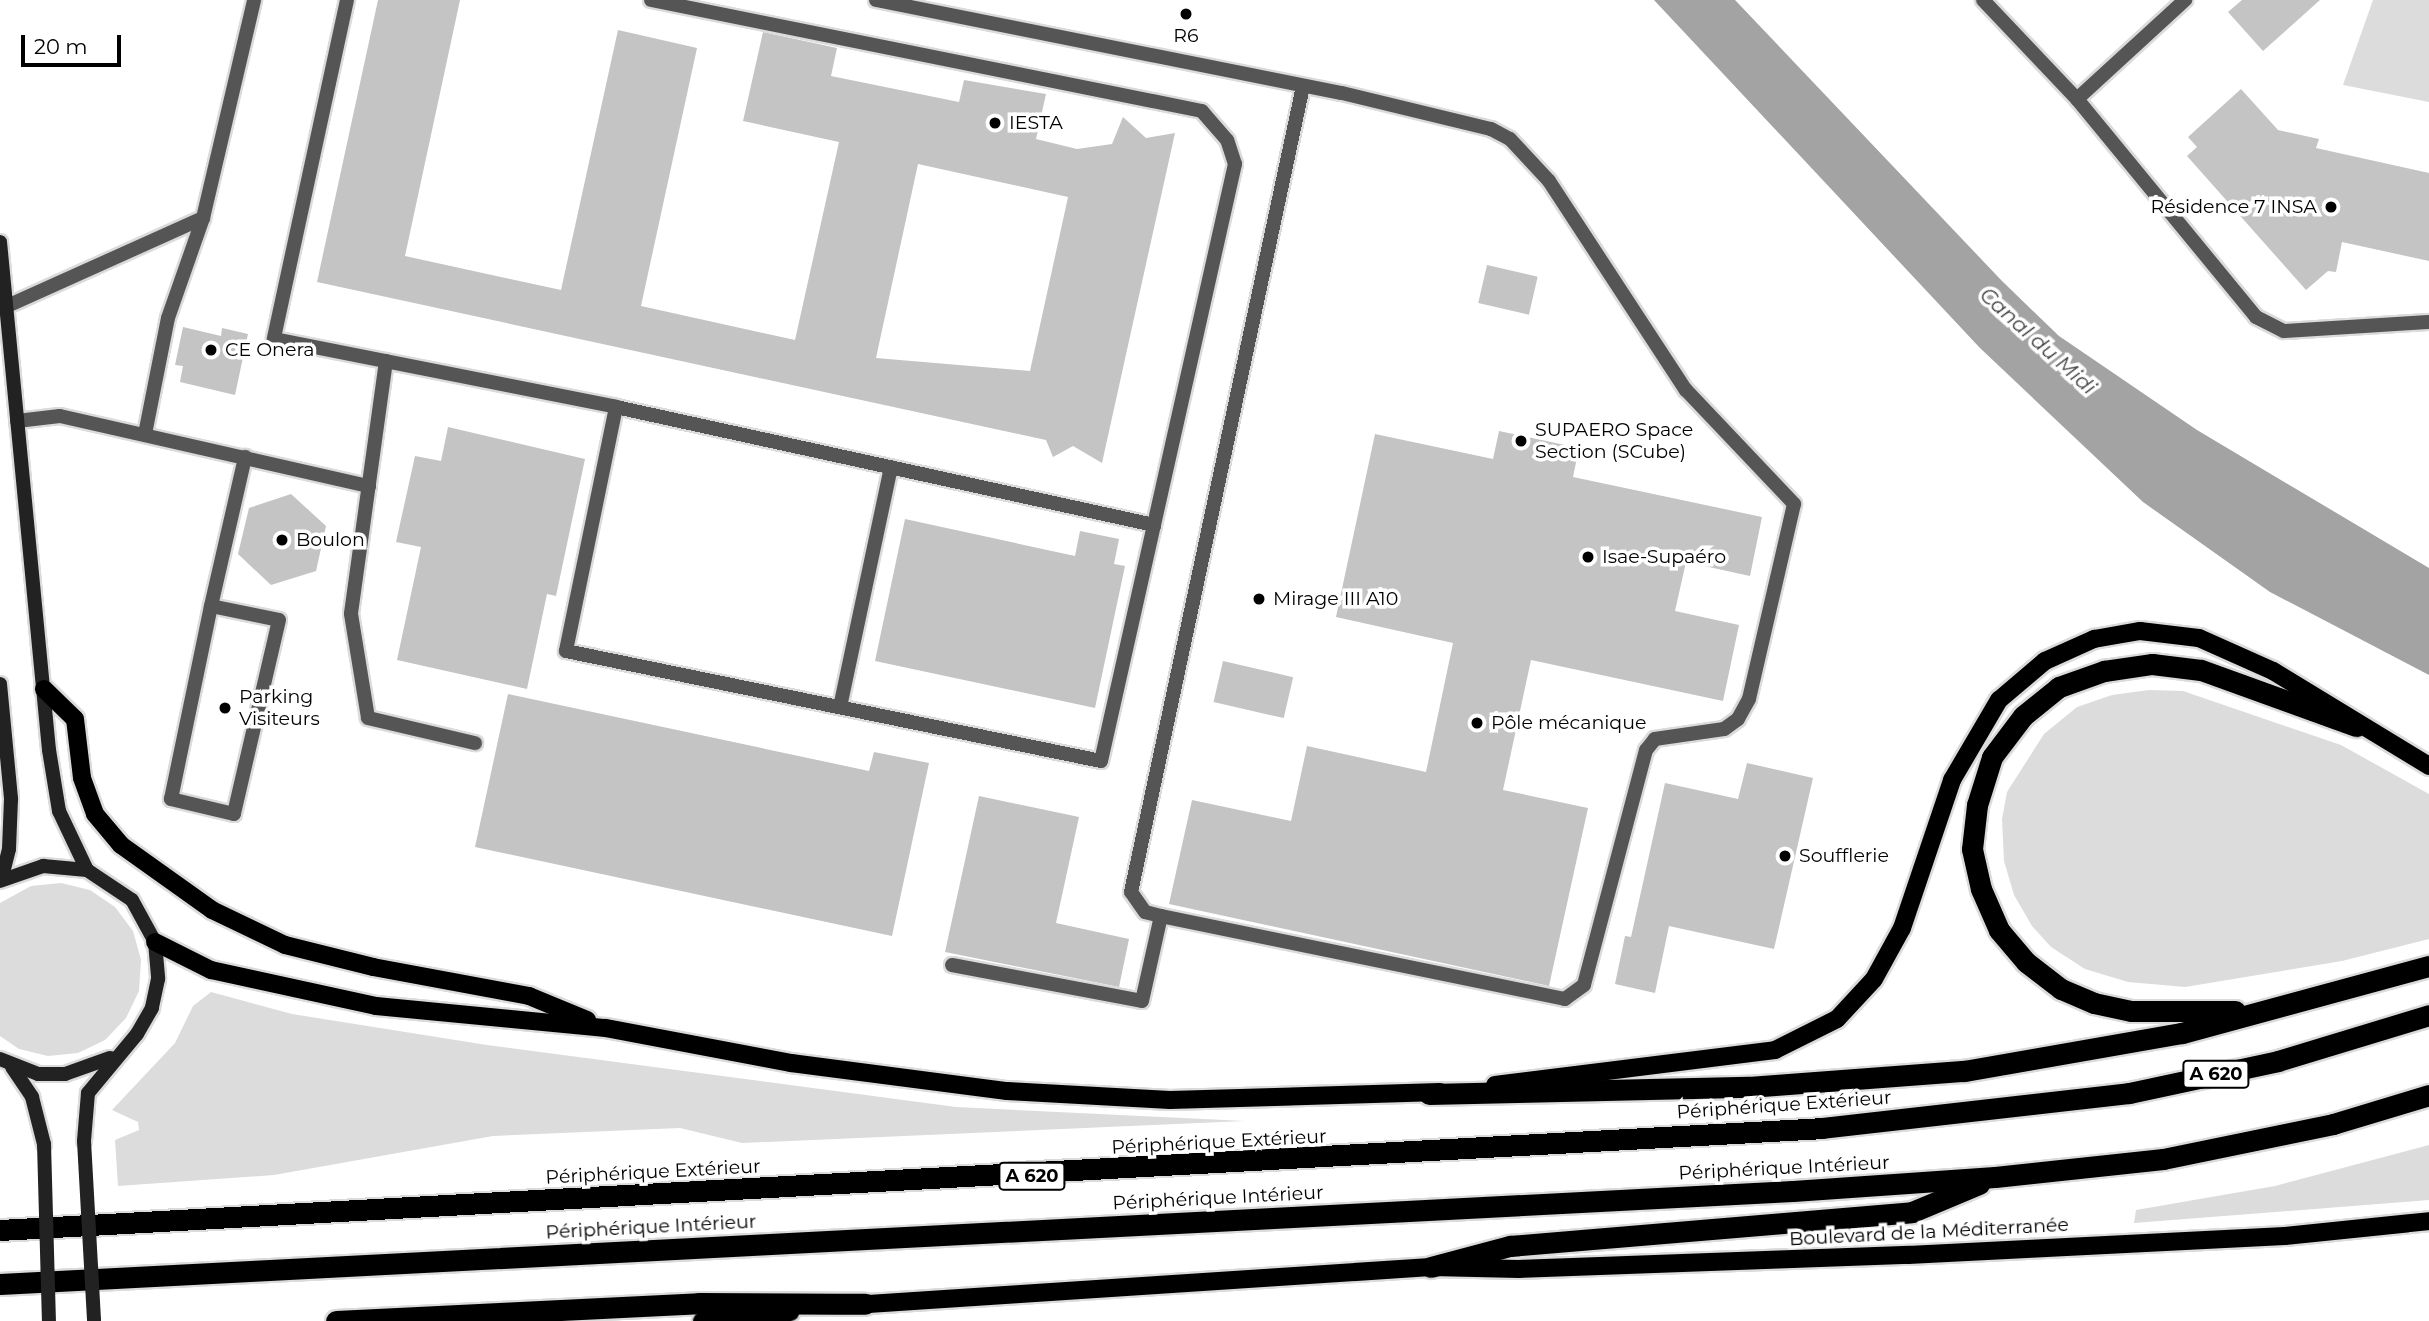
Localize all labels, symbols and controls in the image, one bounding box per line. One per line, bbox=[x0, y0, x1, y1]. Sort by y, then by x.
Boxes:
marker: R6 bbox=[1178, 6, 1194, 22]
scale bar bbox=[24, 21, 124, 65]
place label: R6 bbox=[1173, 25, 1199, 47]
text: 20 m bbox=[34, 34, 88, 59]
place label: IESTA bbox=[1009, 112, 1063, 134]
marker: IESTA bbox=[987, 115, 1003, 131]
place label: Résidence 7 INSA bbox=[2151, 196, 2317, 218]
marker: Résidence 7 INSA bbox=[2323, 199, 2339, 215]
water label: Canal du Midi bbox=[1975, 282, 2101, 400]
place label: CE Onera bbox=[225, 339, 314, 361]
marker: CE Onera bbox=[203, 342, 219, 358]
place label: SUPAERO Space Section (SCube) bbox=[1535, 419, 1693, 463]
marker: SUPAERO Space Section (SCube) bbox=[1513, 433, 1529, 449]
place label: Boulon bbox=[296, 529, 365, 551]
marker: Boulon bbox=[274, 532, 290, 548]
place label: Isae-Supaéro bbox=[1602, 546, 1726, 568]
marker: Isae-Supaéro bbox=[1580, 549, 1596, 565]
place label: Mirage III A10 bbox=[1273, 588, 1398, 610]
marker: Mirage III A10 bbox=[1251, 591, 1267, 607]
place label: Parking Visiteurs bbox=[239, 686, 320, 730]
marker: Parking Visiteurs bbox=[217, 700, 233, 716]
place label: Pôle mécanique bbox=[1491, 712, 1646, 734]
marker: Pôle mécanique bbox=[1469, 715, 1485, 731]
place label: Soufflerie bbox=[1799, 845, 1889, 867]
marker: Soufflerie bbox=[1777, 848, 1793, 864]
road number: A 620 bbox=[2181, 1059, 2251, 1088]
street label: Périphérique Extérieur bbox=[1676, 1086, 1892, 1124]
street label: Périphérique Extérieur bbox=[1111, 1125, 1327, 1159]
street label: Périphérique Intérieur bbox=[1678, 1151, 1890, 1185]
street label: Périphérique Extérieur bbox=[545, 1155, 761, 1189]
road number: A 620 bbox=[997, 1162, 1067, 1190]
street label: Périphérique Intérieur bbox=[1112, 1181, 1324, 1215]
street label: Périphérique Intérieur bbox=[545, 1210, 757, 1244]
street label: Boulevard de la Méditerranée bbox=[1789, 1213, 2069, 1251]

